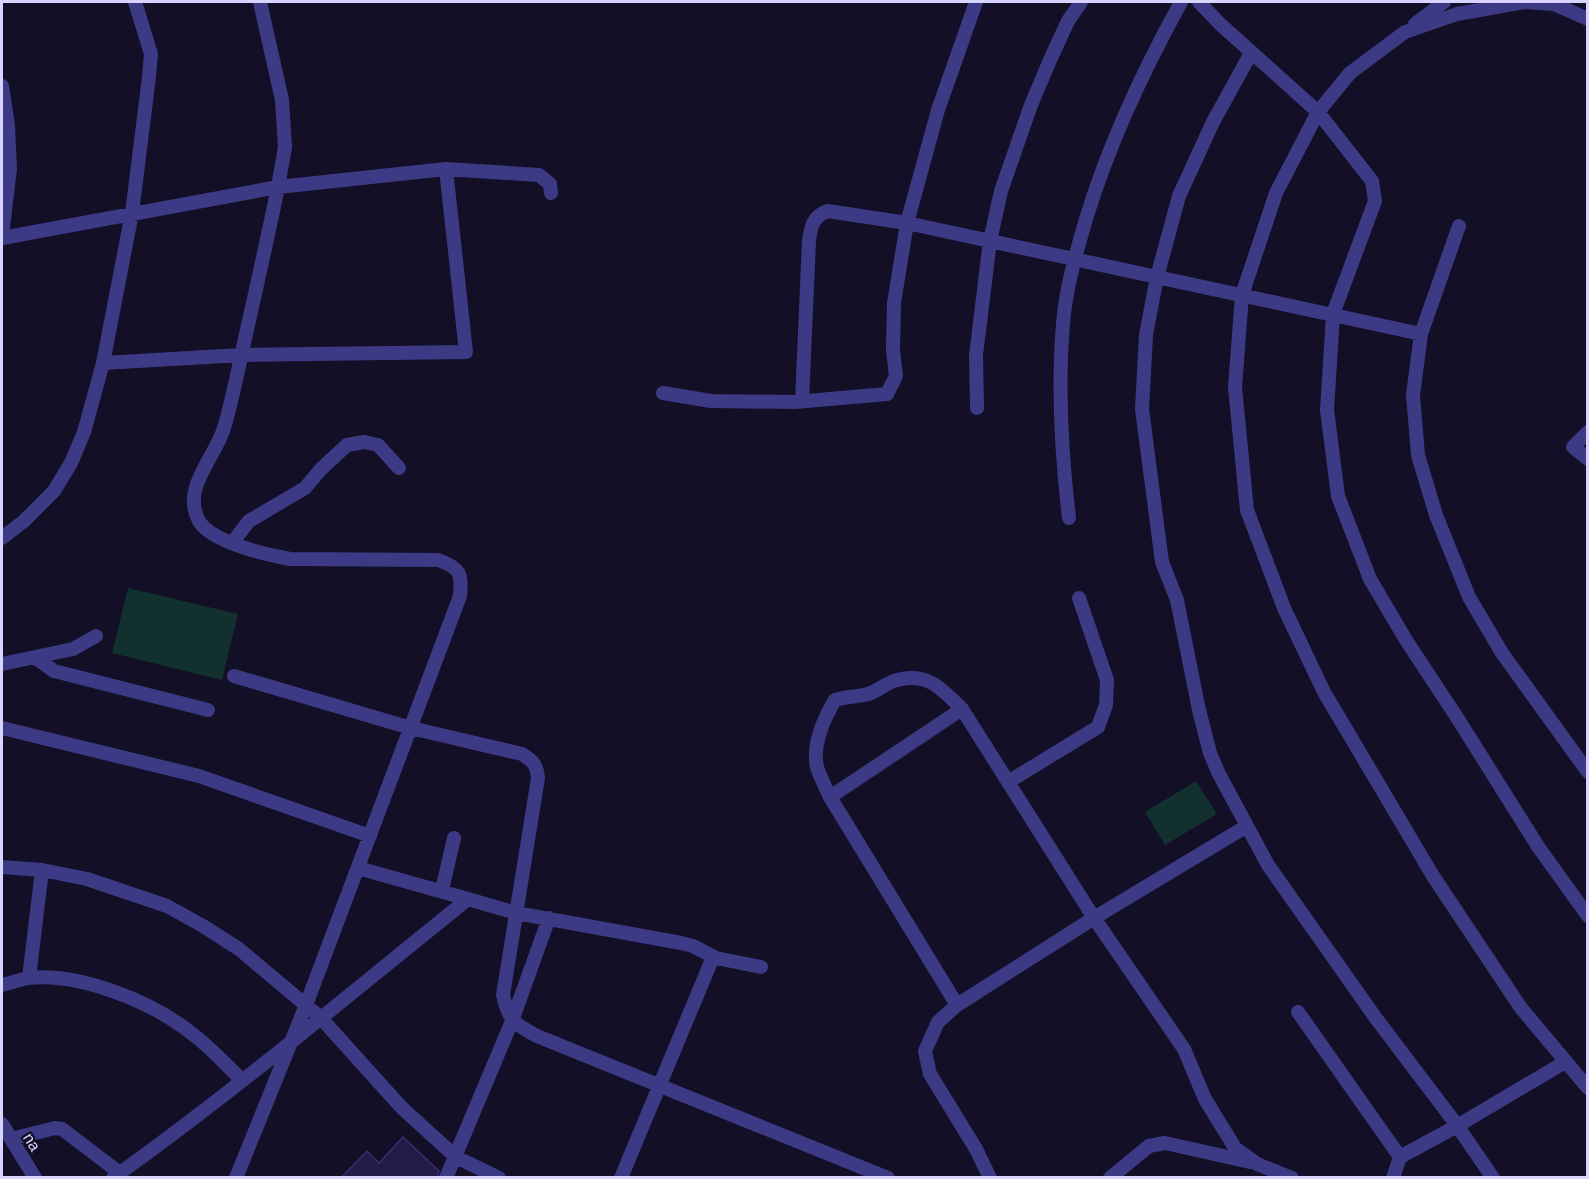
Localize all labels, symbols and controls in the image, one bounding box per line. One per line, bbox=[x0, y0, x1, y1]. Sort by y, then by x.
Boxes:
street label: na bbox=[20, 1130, 44, 1154]

